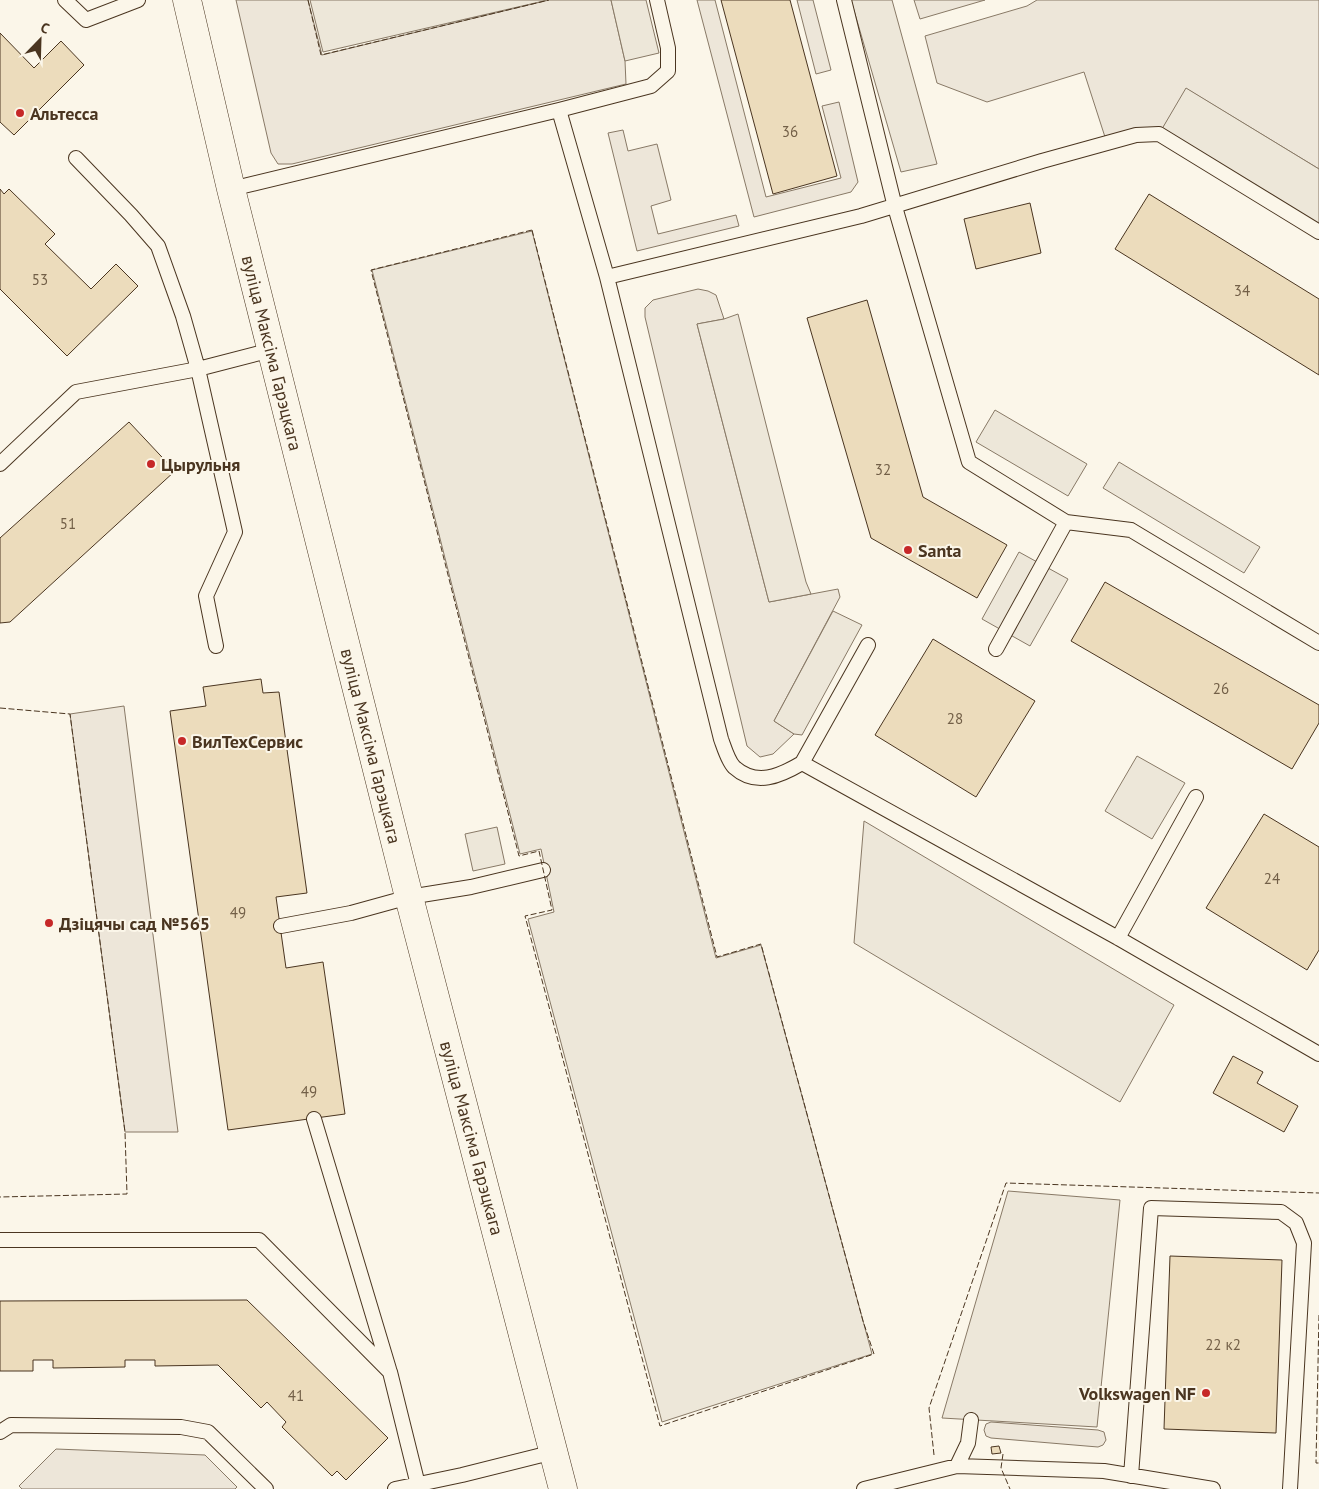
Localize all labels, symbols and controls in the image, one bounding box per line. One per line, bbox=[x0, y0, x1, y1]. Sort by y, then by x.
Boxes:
north arrow bbox=[15, 15, 65, 65]
text: С bbox=[38, 18, 52, 38]
place label: Альтесса bbox=[30, 102, 99, 125]
marker: Альтесса bbox=[14, 107, 26, 119]
house number: 36 bbox=[782, 122, 798, 141]
street label: вуліца Максіма Гарэцкага bbox=[237, 253, 307, 453]
house number: 53 bbox=[32, 270, 48, 289]
house number: 34 bbox=[1234, 281, 1250, 300]
place label: Цырульня bbox=[161, 453, 240, 476]
marker: Цырульня bbox=[145, 458, 157, 470]
house number: 32 bbox=[875, 460, 891, 479]
house number: 51 bbox=[60, 514, 76, 533]
place label: Santa bbox=[918, 539, 962, 562]
marker: Santa bbox=[902, 544, 914, 556]
street label: вуліца Максіма Гарэцкага bbox=[336, 646, 406, 846]
house number: 26 bbox=[1213, 679, 1229, 698]
house number: 28 bbox=[947, 709, 963, 728]
place label: ВилТехСервис bbox=[192, 730, 303, 753]
marker: ВилТехСервис bbox=[176, 735, 188, 747]
house number: 24 bbox=[1264, 869, 1280, 888]
house number: 49 bbox=[230, 903, 246, 922]
place label: Дзіцячы сад №565 bbox=[59, 912, 210, 935]
marker: Дзіцячы сад №565 bbox=[43, 917, 55, 929]
street label: вуліца Максіма Гарэцкага bbox=[435, 1038, 509, 1238]
house number: 49 bbox=[301, 1082, 317, 1101]
house number: 22 к2 bbox=[1205, 1335, 1241, 1354]
place label: Volkswagen NF bbox=[1078, 1382, 1196, 1405]
house number: 41 bbox=[288, 1386, 304, 1405]
marker: Volkswagen NF bbox=[1200, 1387, 1212, 1399]

